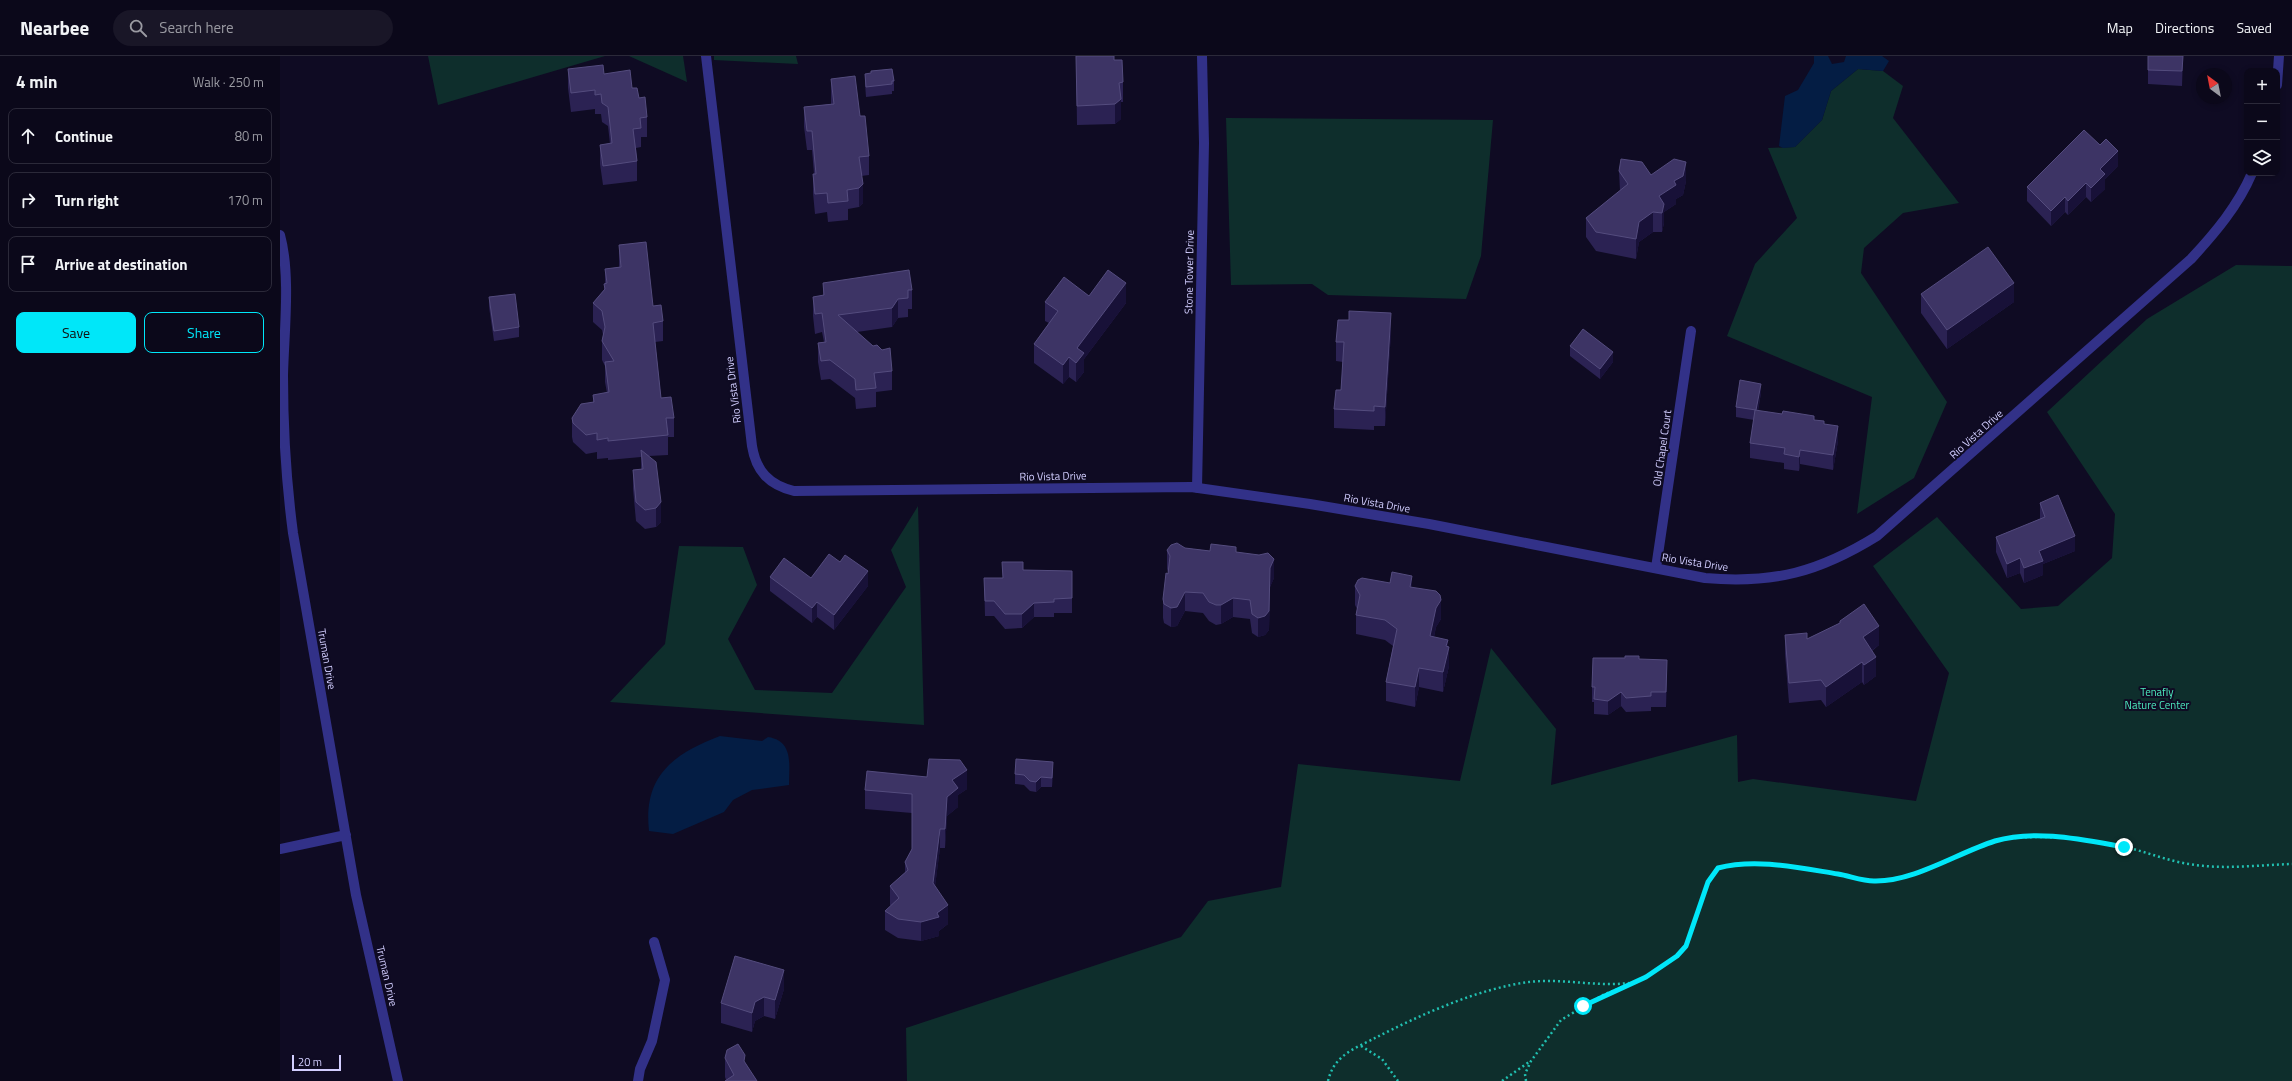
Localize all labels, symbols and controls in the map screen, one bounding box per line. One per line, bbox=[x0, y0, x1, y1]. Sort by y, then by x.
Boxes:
search box bbox=[113, 10, 393, 46]
text: Nearbee bbox=[20, 13, 89, 42]
text: Search here bbox=[159, 16, 234, 39]
icon: search bbox=[127, 17, 149, 39]
text: Map bbox=[2107, 17, 2133, 38]
text: Directions bbox=[2155, 17, 2214, 38]
text: Saved bbox=[2236, 17, 2272, 38]
north arrow bbox=[2196, 68, 2232, 104]
map controls bbox=[2244, 68, 2280, 176]
button: + bbox=[2244, 68, 2280, 104]
text: 4 min bbox=[16, 69, 57, 95]
text: Walk · 250 m bbox=[193, 72, 264, 92]
button: − bbox=[2244, 104, 2280, 140]
icon: ahead bbox=[17, 125, 39, 147]
text: Continue bbox=[55, 125, 113, 148]
text: 80 m bbox=[235, 126, 263, 146]
button: layers bbox=[2244, 140, 2280, 176]
icon: right bbox=[17, 189, 39, 211]
text: Turn right bbox=[55, 189, 119, 212]
text: 170 m bbox=[227, 190, 263, 210]
street label: Stone Tower Drive bbox=[1180, 229, 1198, 314]
icon: arrive bbox=[17, 253, 39, 275]
text: Arrive at destination bbox=[55, 253, 188, 276]
button: Save bbox=[16, 312, 136, 353]
button: Share bbox=[144, 312, 264, 353]
street label: Rio Vista Drive bbox=[721, 355, 745, 424]
street label: Rio Vista Drive bbox=[1946, 405, 2007, 462]
street label: Old Chapel Court bbox=[1649, 409, 1675, 487]
street label: Rio Vista Drive bbox=[1019, 467, 1087, 485]
street label: Rio Vista Drive bbox=[1343, 489, 1412, 517]
street label: Rio Vista Drive bbox=[1661, 549, 1730, 575]
street label: Truman Drive bbox=[314, 627, 340, 691]
park label: Tenafly Nature Center bbox=[2125, 684, 2190, 713]
route end bbox=[2115, 838, 2133, 856]
street label: Truman Drive bbox=[372, 944, 402, 1008]
route start bbox=[1574, 997, 1592, 1015]
scale bar bbox=[292, 1053, 341, 1072]
text: 20 m bbox=[298, 1054, 322, 1070]

